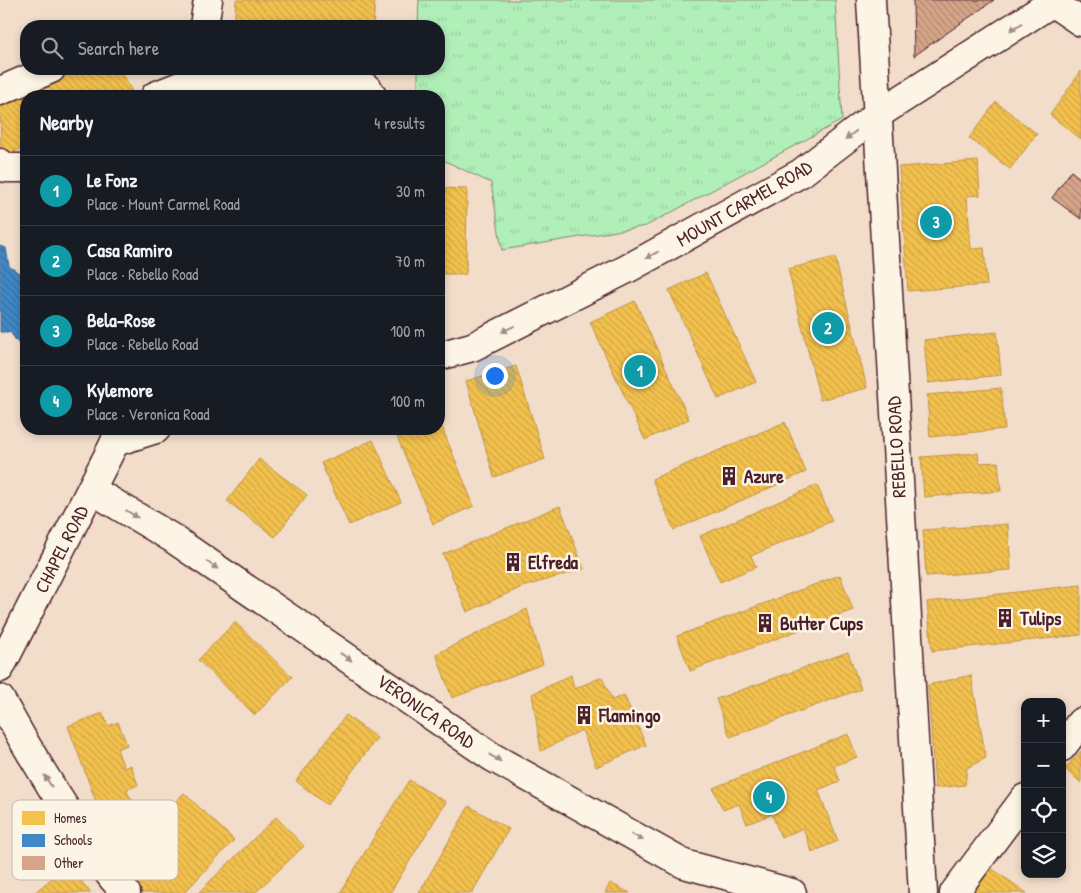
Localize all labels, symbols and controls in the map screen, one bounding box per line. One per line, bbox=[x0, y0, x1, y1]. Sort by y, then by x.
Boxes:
search box bbox=[20, 20, 445, 75]
one-way arrow bbox=[1009, 22, 1022, 32]
icon: search bbox=[38, 34, 66, 62]
text: Search here bbox=[78, 35, 159, 61]
text: Nearby bbox=[40, 108, 93, 137]
text: 4 results bbox=[374, 112, 425, 134]
one-way arrow bbox=[845, 130, 858, 141]
street label: MOUNT CARMEL ROAD bbox=[671, 154, 817, 252]
text: Le Fonz bbox=[87, 167, 138, 193]
text: 1 bbox=[53, 180, 59, 202]
text: 30 m bbox=[396, 180, 425, 202]
text: Place · Mount Carmel Road bbox=[87, 193, 240, 215]
pin: 3 bbox=[920, 203, 952, 241]
text: Casa Ramiro bbox=[87, 237, 172, 263]
text: 2 bbox=[52, 250, 60, 272]
text: 70 m bbox=[395, 250, 425, 272]
one-way arrow bbox=[646, 251, 659, 260]
text: Place · Rebello Road bbox=[87, 263, 198, 285]
text: Bela-Rose bbox=[87, 307, 156, 333]
pin: 2 bbox=[812, 309, 844, 347]
text: 3 bbox=[52, 320, 60, 342]
text: 100 m bbox=[390, 320, 425, 342]
one-way arrow bbox=[500, 325, 515, 333]
text: Place · Rebello Road bbox=[87, 333, 198, 355]
pin: 1 bbox=[624, 352, 656, 390]
your location bbox=[482, 363, 508, 389]
text: Kylemore bbox=[87, 377, 153, 403]
text: 4 bbox=[53, 390, 59, 412]
text: 100 m bbox=[390, 390, 425, 412]
street label: REBELLO ROAD bbox=[880, 396, 912, 498]
text: Place · Veronica Road bbox=[87, 403, 210, 425]
place label: Azure bbox=[744, 463, 784, 489]
building icon: Azure bbox=[718, 465, 740, 487]
street label: CHAPEL ROAD bbox=[28, 501, 94, 597]
one-way arrow bbox=[125, 509, 138, 518]
place label: Elfreda bbox=[528, 549, 579, 575]
building icon: Elfreda bbox=[502, 551, 524, 573]
one-way arrow bbox=[205, 560, 219, 570]
place label: Tulips bbox=[1019, 605, 1062, 632]
building icon: Tulips bbox=[994, 607, 1016, 629]
place label: Butter Cups bbox=[780, 610, 864, 637]
building icon: Butter Cups bbox=[754, 612, 776, 634]
one-way arrow bbox=[340, 652, 353, 662]
street label: VERONICA ROAD bbox=[372, 668, 480, 754]
map controls bbox=[1021, 698, 1066, 878]
button: + bbox=[1021, 698, 1066, 743]
place label: Flamingo bbox=[598, 702, 661, 729]
building icon: Flamingo bbox=[573, 704, 595, 726]
button: − bbox=[1021, 743, 1066, 788]
one-way arrow bbox=[488, 754, 501, 763]
one-way arrow bbox=[44, 775, 53, 788]
pin: 4 bbox=[753, 778, 785, 816]
button: locate bbox=[1021, 788, 1066, 833]
legend bbox=[12, 800, 178, 880]
text: Homes bbox=[54, 808, 87, 827]
text: Schools bbox=[54, 830, 92, 849]
one-way arrow bbox=[629, 833, 644, 841]
button: layers bbox=[1021, 833, 1066, 878]
text: Other bbox=[54, 853, 84, 872]

